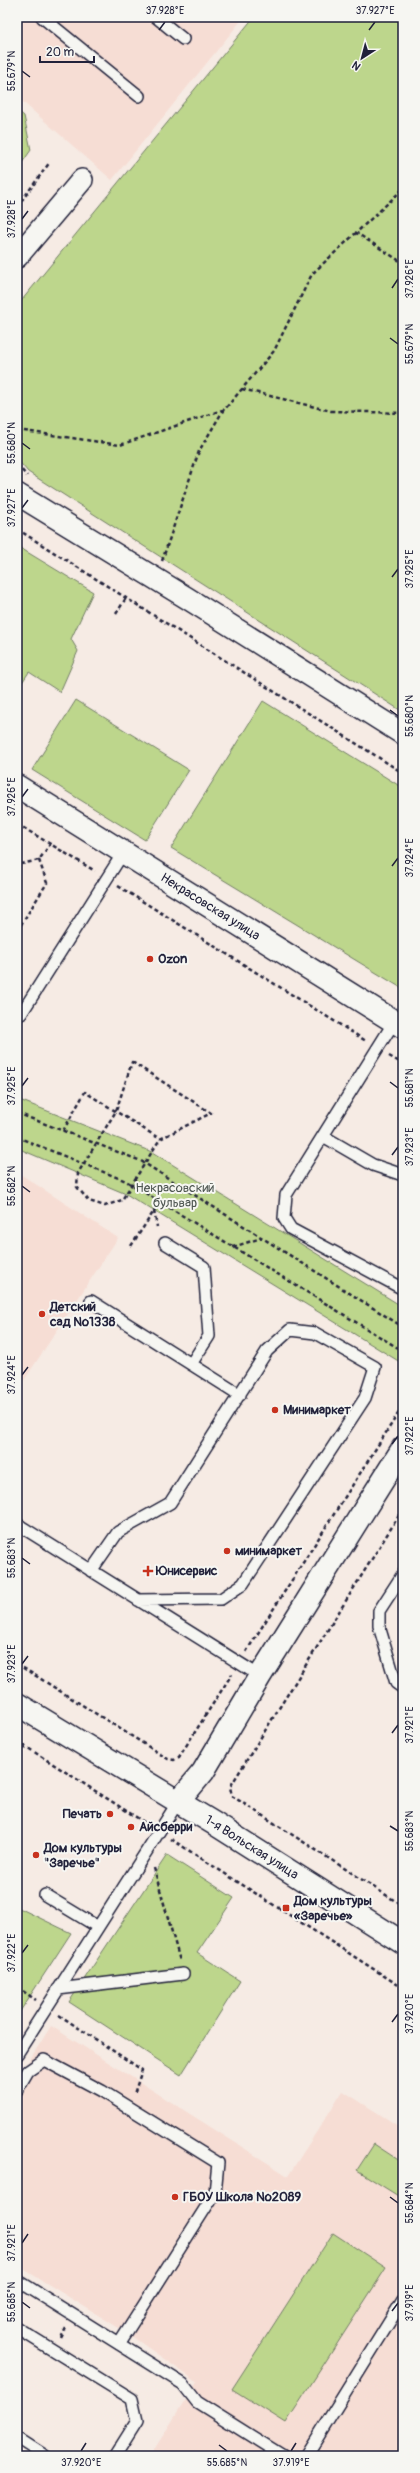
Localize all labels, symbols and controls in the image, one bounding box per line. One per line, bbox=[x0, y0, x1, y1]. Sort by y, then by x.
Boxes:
text: 37.928°E bbox=[146, 5, 184, 17]
text: 37.927°E bbox=[356, 5, 394, 17]
scale bar bbox=[40, 38, 94, 64]
north arrow bbox=[342, 38, 382, 78]
text: 20 m bbox=[46, 45, 75, 60]
text: 55.679°N bbox=[6, 51, 18, 91]
text: N bbox=[349, 58, 363, 73]
text: 37.928°E bbox=[6, 200, 18, 238]
text: 37.926°E bbox=[404, 259, 416, 299]
text: 55.679°N bbox=[404, 324, 416, 364]
text: 55.680°N bbox=[6, 422, 18, 464]
text: 37.927°E bbox=[6, 489, 18, 527]
text: 37.925°E bbox=[404, 550, 416, 588]
text: 55.680°N bbox=[404, 695, 416, 737]
text: 37.926°E bbox=[6, 777, 18, 817]
text: 37.924°E bbox=[404, 838, 416, 878]
street label: Некрасовская улица bbox=[158, 870, 263, 944]
place label: Ozon bbox=[158, 951, 188, 967]
marker: Ozon bbox=[145, 954, 155, 964]
text: 37.925°E bbox=[6, 1067, 18, 1105]
text: 55.681°N bbox=[404, 1068, 416, 1107]
text: 37.923°E bbox=[404, 1128, 416, 1166]
text: 55.682°N bbox=[6, 1165, 18, 1206]
park label: Некрасовский бульвар bbox=[136, 1180, 214, 1211]
place label: Детский сад №1338 bbox=[49, 1299, 116, 1330]
marker: Детский сад №1338 bbox=[37, 1309, 47, 1319]
text: 37.924°E bbox=[6, 1355, 18, 1395]
place label: Минимаркет bbox=[283, 1402, 351, 1418]
marker: Минимаркет bbox=[270, 1405, 280, 1415]
text: 37.922°E bbox=[404, 1417, 416, 1455]
text: 55.683°N bbox=[6, 1537, 18, 1578]
place label: минимаркет bbox=[235, 1543, 302, 1559]
marker: минимаркет bbox=[222, 1546, 232, 1556]
place label: Юнисервис bbox=[155, 1563, 218, 1579]
marker: Юнисервис bbox=[143, 1566, 153, 1576]
text: 37.923°E bbox=[6, 1645, 18, 1683]
text: 37.921°E bbox=[404, 1706, 416, 1744]
place label: Печать bbox=[63, 1806, 102, 1822]
marker: Печать bbox=[105, 1809, 115, 1819]
text: 55.683°N bbox=[404, 1810, 416, 1851]
street label: 1-я Вольская улица bbox=[202, 1812, 301, 1883]
place label: Айсберри bbox=[139, 1819, 192, 1835]
marker: Айсберри bbox=[126, 1822, 136, 1832]
place label: Дом культуры "Заречье" bbox=[43, 1840, 122, 1871]
marker: Дом культуры "Заречье" bbox=[31, 1850, 41, 1860]
place label: Дом культуры «Заречье» bbox=[293, 1893, 372, 1924]
marker: Дом культуры «Заречье» bbox=[281, 1903, 291, 1913]
text: 37.922°E bbox=[6, 1934, 18, 1972]
text: 37.920°E bbox=[404, 1994, 416, 2034]
text: 55.684°N bbox=[404, 2182, 416, 2223]
place label: ГБОУ Школа №2089 bbox=[183, 2189, 301, 2205]
marker: ГБОУ Школа №2089 bbox=[170, 2192, 180, 2202]
text: 37.921°E bbox=[6, 2224, 18, 2262]
text: 55.685°N bbox=[6, 2282, 18, 2322]
text: 37.919°E bbox=[404, 2285, 416, 2321]
text: 37.920°E bbox=[61, 2457, 101, 2469]
text: 55.685°N bbox=[207, 2457, 247, 2469]
text: 37.919°E bbox=[273, 2457, 309, 2469]

